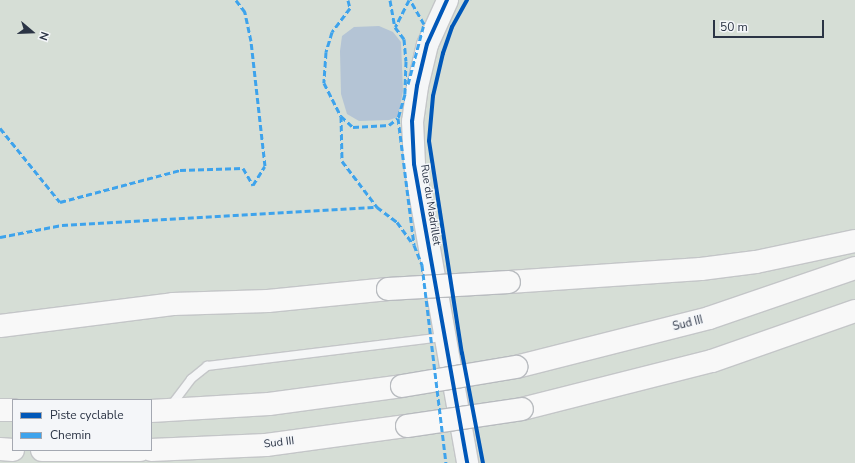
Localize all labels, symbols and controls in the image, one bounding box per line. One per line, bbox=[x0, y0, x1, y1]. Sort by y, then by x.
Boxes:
north arrow bbox=[12, 12, 52, 52]
scale bar bbox=[715, 12, 826, 38]
text: 50 m bbox=[720, 19, 748, 35]
text: N bbox=[35, 30, 52, 42]
street label: Rue du Madrillet bbox=[417, 164, 443, 246]
street label: Sud III bbox=[672, 314, 704, 334]
legend bbox=[12, 399, 152, 451]
text: Piste cyclable bbox=[50, 407, 124, 423]
text: Chemin bbox=[50, 427, 91, 443]
street label: Sud III bbox=[263, 435, 295, 451]

